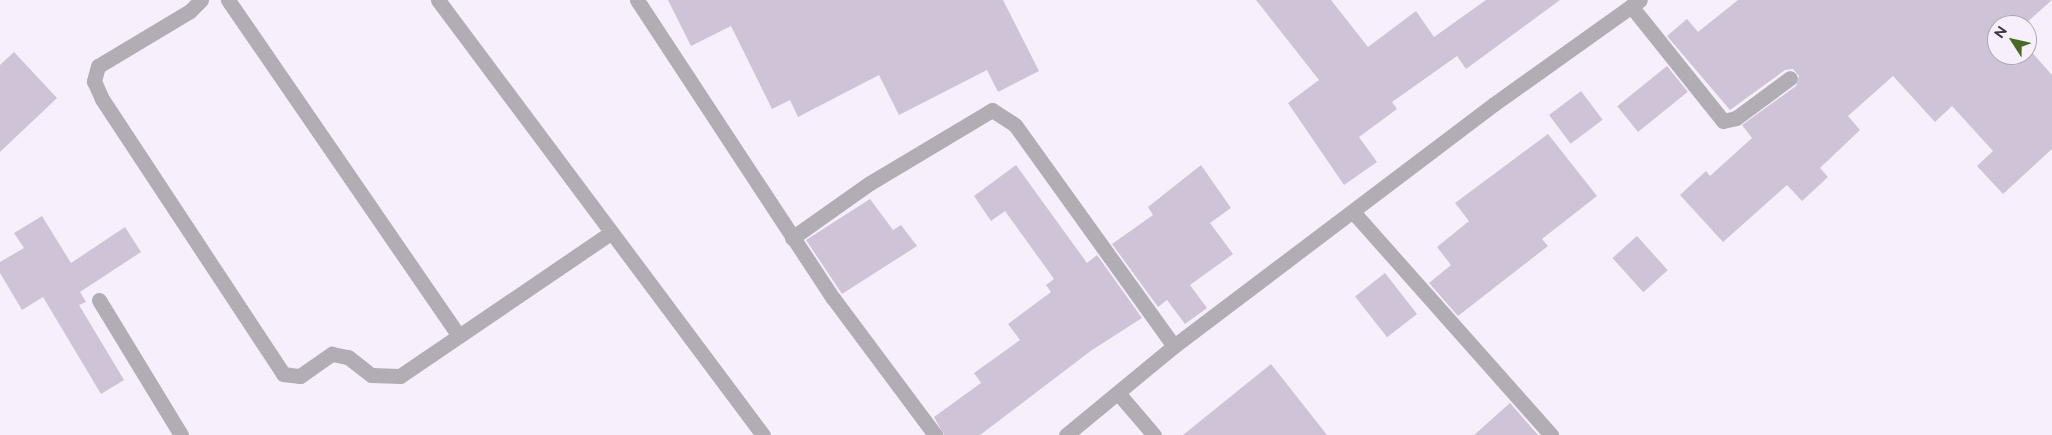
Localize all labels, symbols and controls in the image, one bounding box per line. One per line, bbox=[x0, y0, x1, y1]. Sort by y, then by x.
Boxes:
north arrow bbox=[1987, 15, 2037, 65]
text: N bbox=[1991, 23, 2010, 41]

